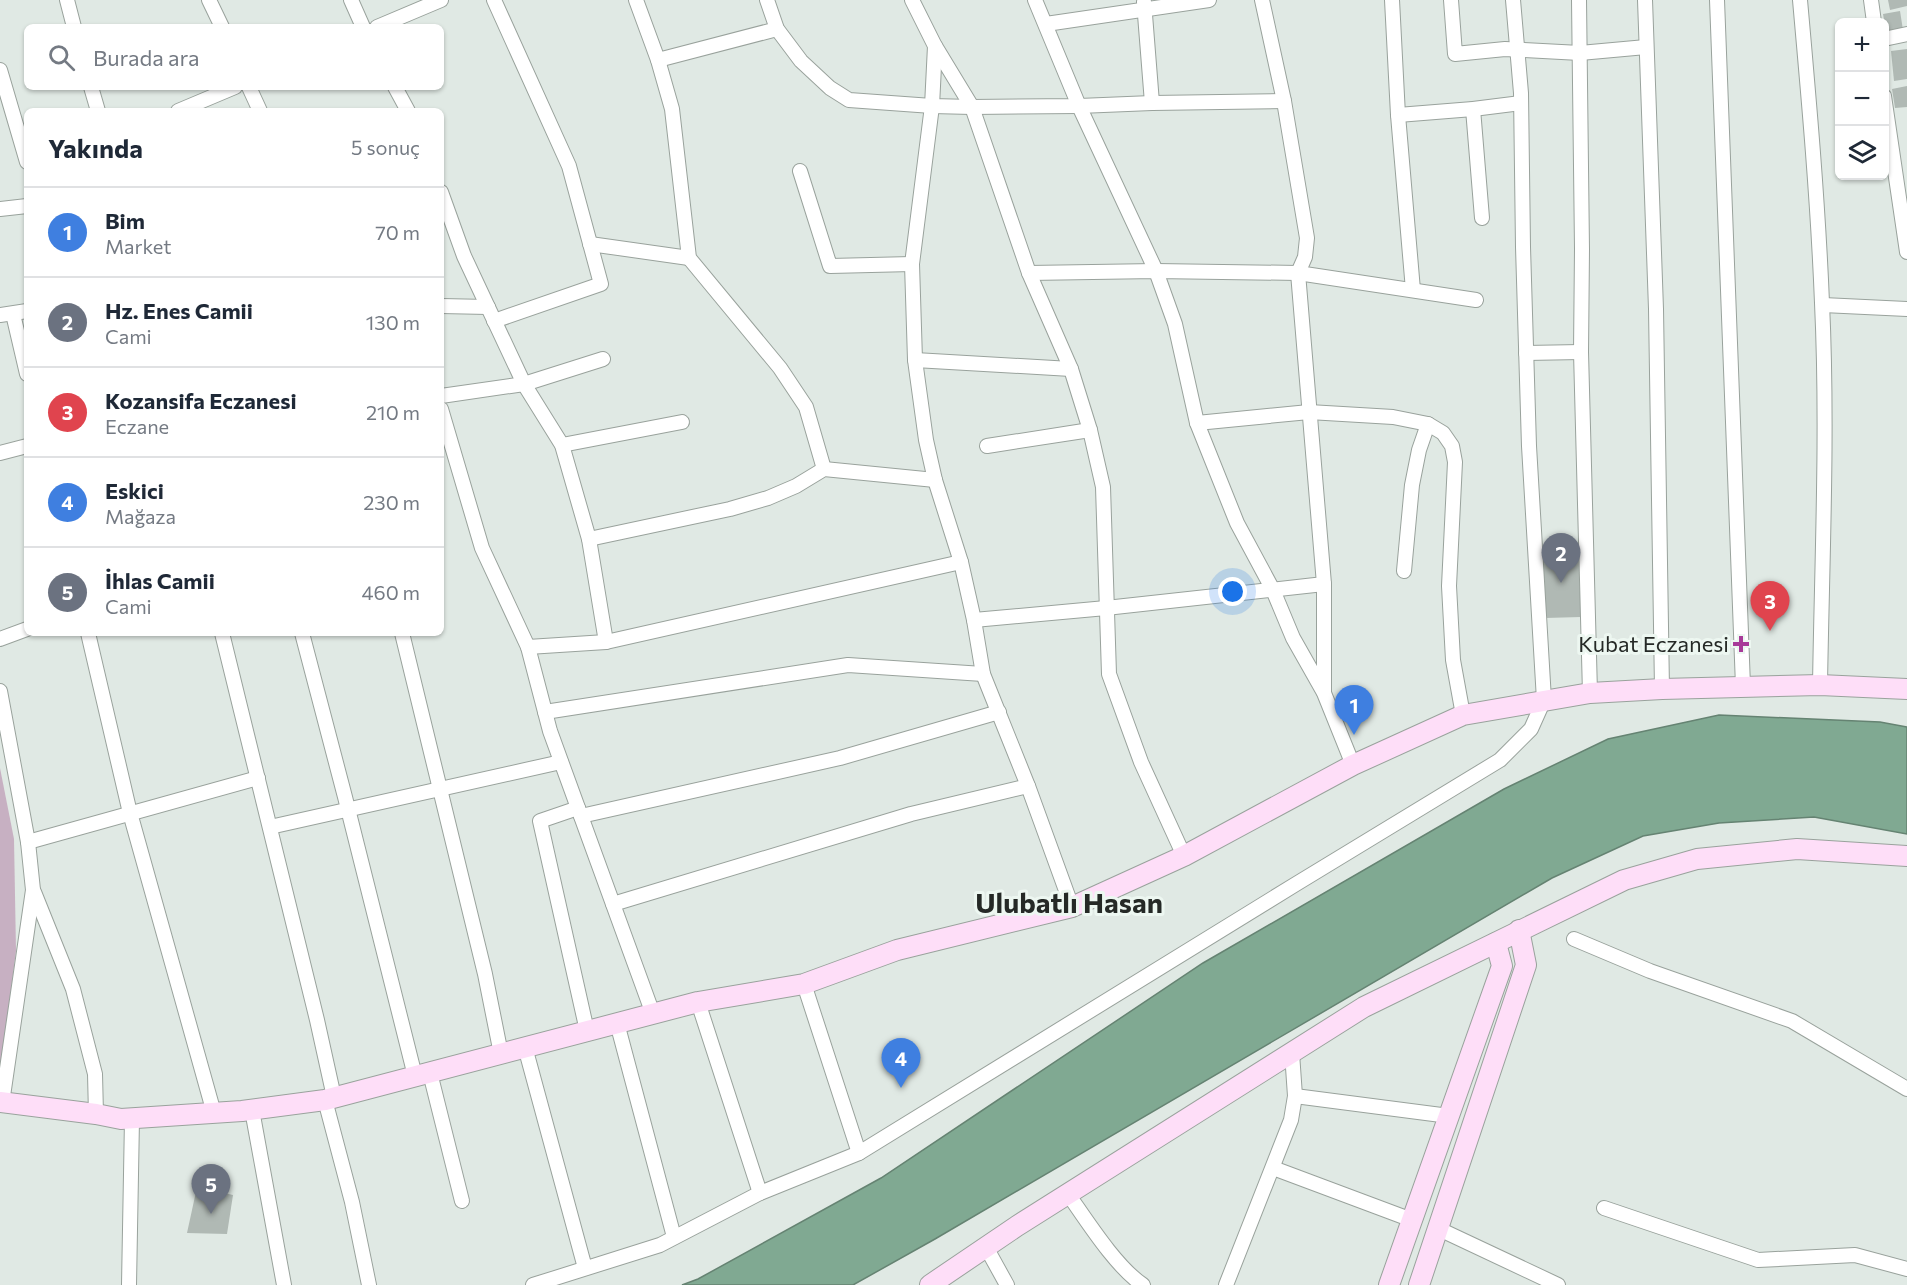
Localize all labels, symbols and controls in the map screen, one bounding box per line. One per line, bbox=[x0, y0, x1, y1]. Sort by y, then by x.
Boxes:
map controls bbox=[1835, 18, 1889, 180]
button: + bbox=[1835, 18, 1889, 72]
search box bbox=[24, 24, 444, 90]
icon: search bbox=[45, 41, 78, 74]
text: Burada ara bbox=[93, 44, 200, 71]
button: − bbox=[1835, 72, 1889, 126]
button: layers bbox=[1835, 126, 1889, 180]
text: Yakında bbox=[48, 132, 143, 163]
text: 5 sonuç bbox=[351, 135, 420, 159]
text: Bim bbox=[105, 207, 145, 234]
text: 1 bbox=[63, 220, 72, 244]
text: 70 m bbox=[375, 220, 420, 244]
text: Market bbox=[105, 234, 171, 258]
text: Hz. Enes Camii bbox=[105, 297, 253, 324]
text: 2 bbox=[62, 310, 73, 334]
text: 130 m bbox=[366, 310, 420, 334]
text: Cami bbox=[105, 324, 152, 348]
text: Kozansifa Eczanesi bbox=[105, 387, 297, 414]
text: 3 bbox=[62, 400, 73, 424]
text: 210 m bbox=[366, 400, 420, 424]
text: Eczane bbox=[105, 414, 169, 438]
text: Eskici bbox=[105, 477, 164, 504]
text: 4 bbox=[61, 490, 74, 514]
text: 230 m bbox=[363, 490, 420, 514]
text: Mağaza bbox=[105, 504, 176, 528]
pin: 2 bbox=[1542, 534, 1580, 583]
text: İhlas Camii bbox=[105, 567, 215, 594]
your location bbox=[1218, 577, 1247, 606]
text: 5 bbox=[62, 580, 73, 604]
text: 460 m bbox=[362, 580, 420, 604]
pin: 3 bbox=[1750, 582, 1790, 631]
text: Cami bbox=[105, 594, 152, 618]
place label: Kubat Eczanesi bbox=[1578, 630, 1729, 657]
marker: Kubat Eczanesi bbox=[1734, 637, 1748, 651]
pin: 1 bbox=[1334, 686, 1374, 735]
district label: Ulubatlı Hasan bbox=[975, 885, 1163, 919]
pin: 4 bbox=[882, 1038, 920, 1088]
pin: 5 bbox=[192, 1164, 230, 1214]

